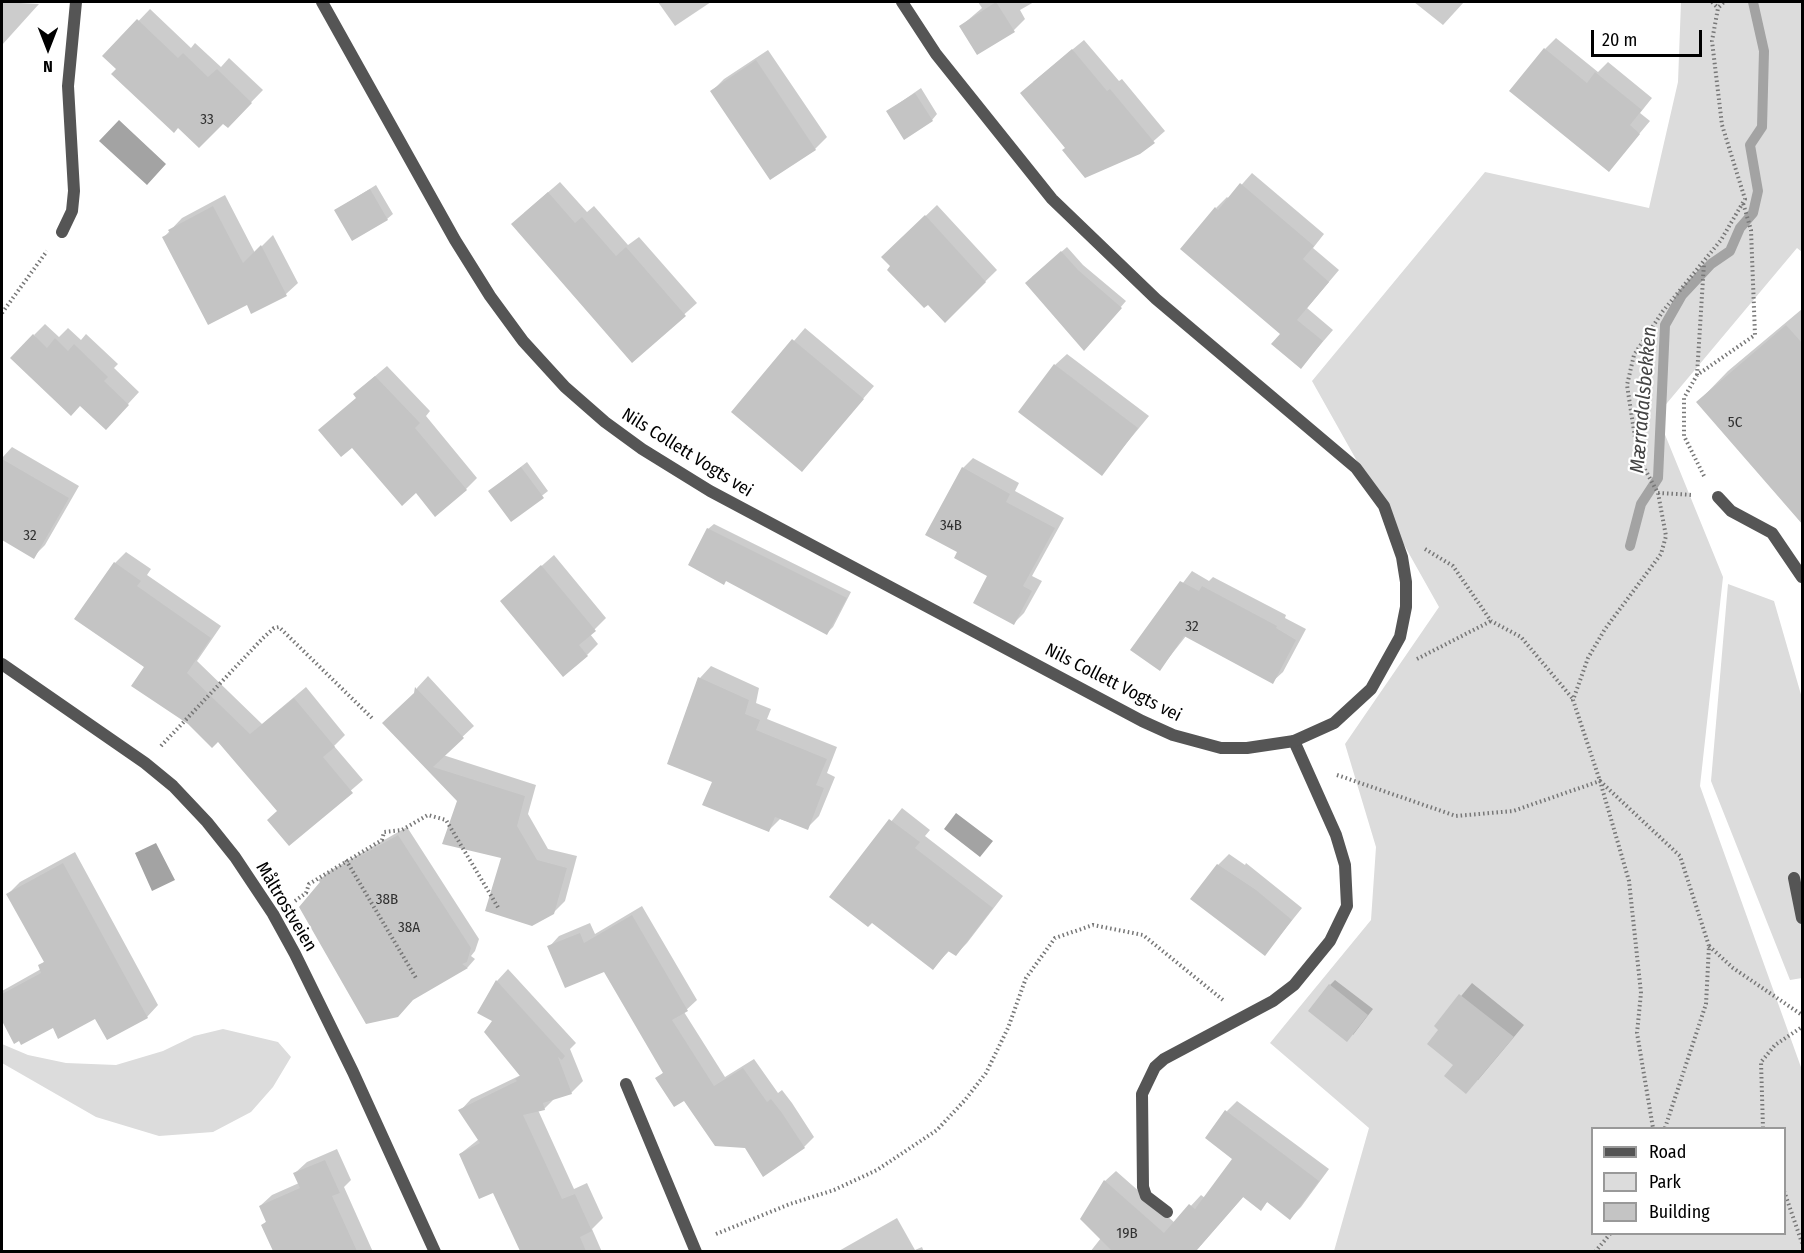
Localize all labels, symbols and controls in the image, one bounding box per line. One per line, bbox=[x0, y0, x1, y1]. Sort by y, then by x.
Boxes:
north arrow bbox=[18, 18, 78, 78]
scale bar bbox=[1594, 18, 1705, 56]
text: 20 m bbox=[1602, 29, 1637, 51]
text: N bbox=[43, 57, 53, 76]
house number: 33 bbox=[200, 111, 214, 129]
water label: Mærradalsbekken bbox=[1626, 326, 1662, 474]
street label: Nils Collett Vogts vei bbox=[617, 404, 757, 502]
house number: 5C bbox=[1728, 414, 1742, 432]
house number: 34B bbox=[940, 517, 962, 535]
house number: 32 bbox=[23, 527, 37, 545]
house number: 32 bbox=[1185, 618, 1199, 636]
street label: Nils Collett Vogts vei bbox=[1041, 639, 1185, 727]
street label: Måltrostveien bbox=[251, 858, 321, 956]
house number: 38B bbox=[376, 891, 398, 909]
house number: 38A bbox=[398, 919, 420, 937]
legend bbox=[1591, 1127, 1786, 1235]
text: Road bbox=[1649, 1141, 1686, 1163]
text: Park bbox=[1649, 1171, 1681, 1193]
text: Building bbox=[1649, 1201, 1710, 1223]
house number: 19B bbox=[1116, 1225, 1138, 1243]

